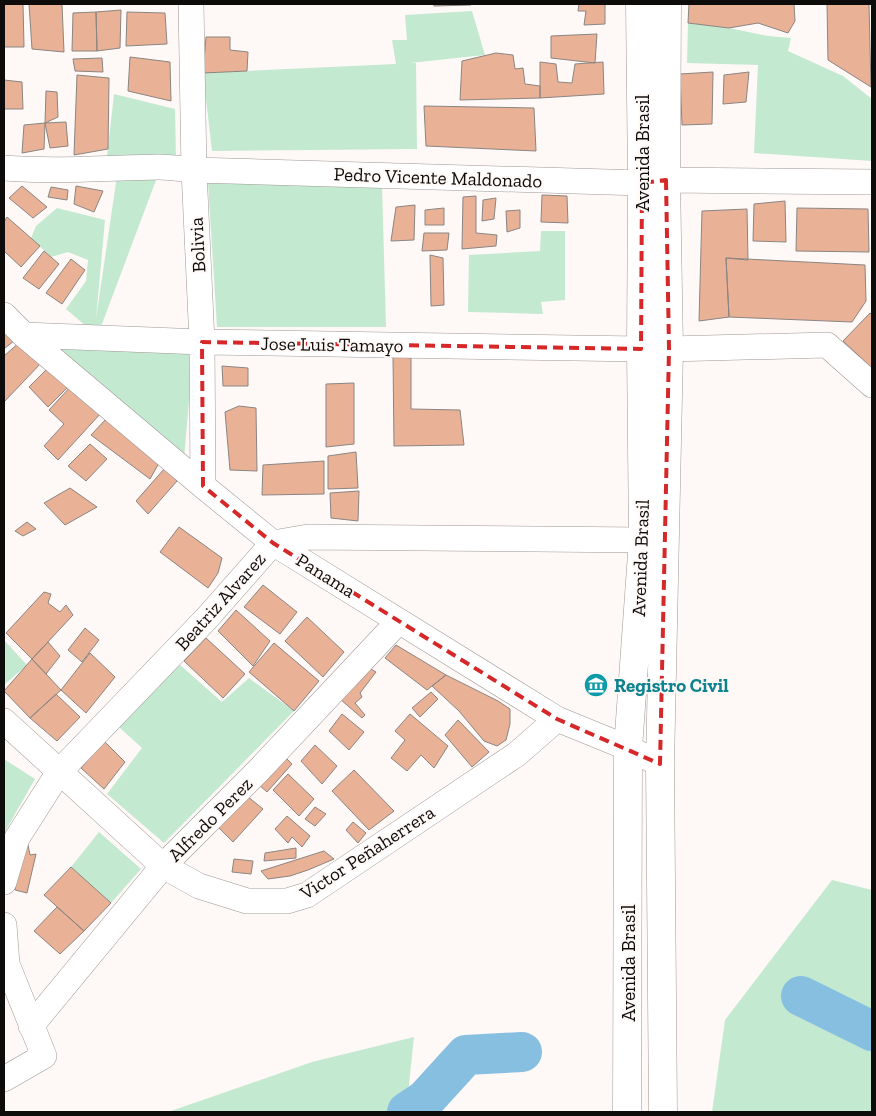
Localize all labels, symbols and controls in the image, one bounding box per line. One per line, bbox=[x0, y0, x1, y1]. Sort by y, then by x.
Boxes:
street label: Avenida Brasil bbox=[631, 94, 654, 212]
street label: Pedro Vicente Maldonado bbox=[333, 162, 543, 193]
street label: Bolivia bbox=[185, 217, 210, 273]
street label: Jose Luis Tamayo bbox=[260, 332, 404, 357]
street label: Avenida Brasil bbox=[627, 499, 654, 617]
street label: Beatriz Alvarez bbox=[170, 547, 271, 655]
street label: Panama bbox=[292, 548, 360, 603]
museum icon: Registro Civil bbox=[583, 672, 609, 698]
place label: Registro Civil bbox=[614, 674, 729, 697]
street label: Alfredo Perez bbox=[163, 772, 257, 866]
street label: Victor Peñaherrera bbox=[295, 800, 439, 905]
street label: Avenida Brasil bbox=[617, 904, 640, 1022]

